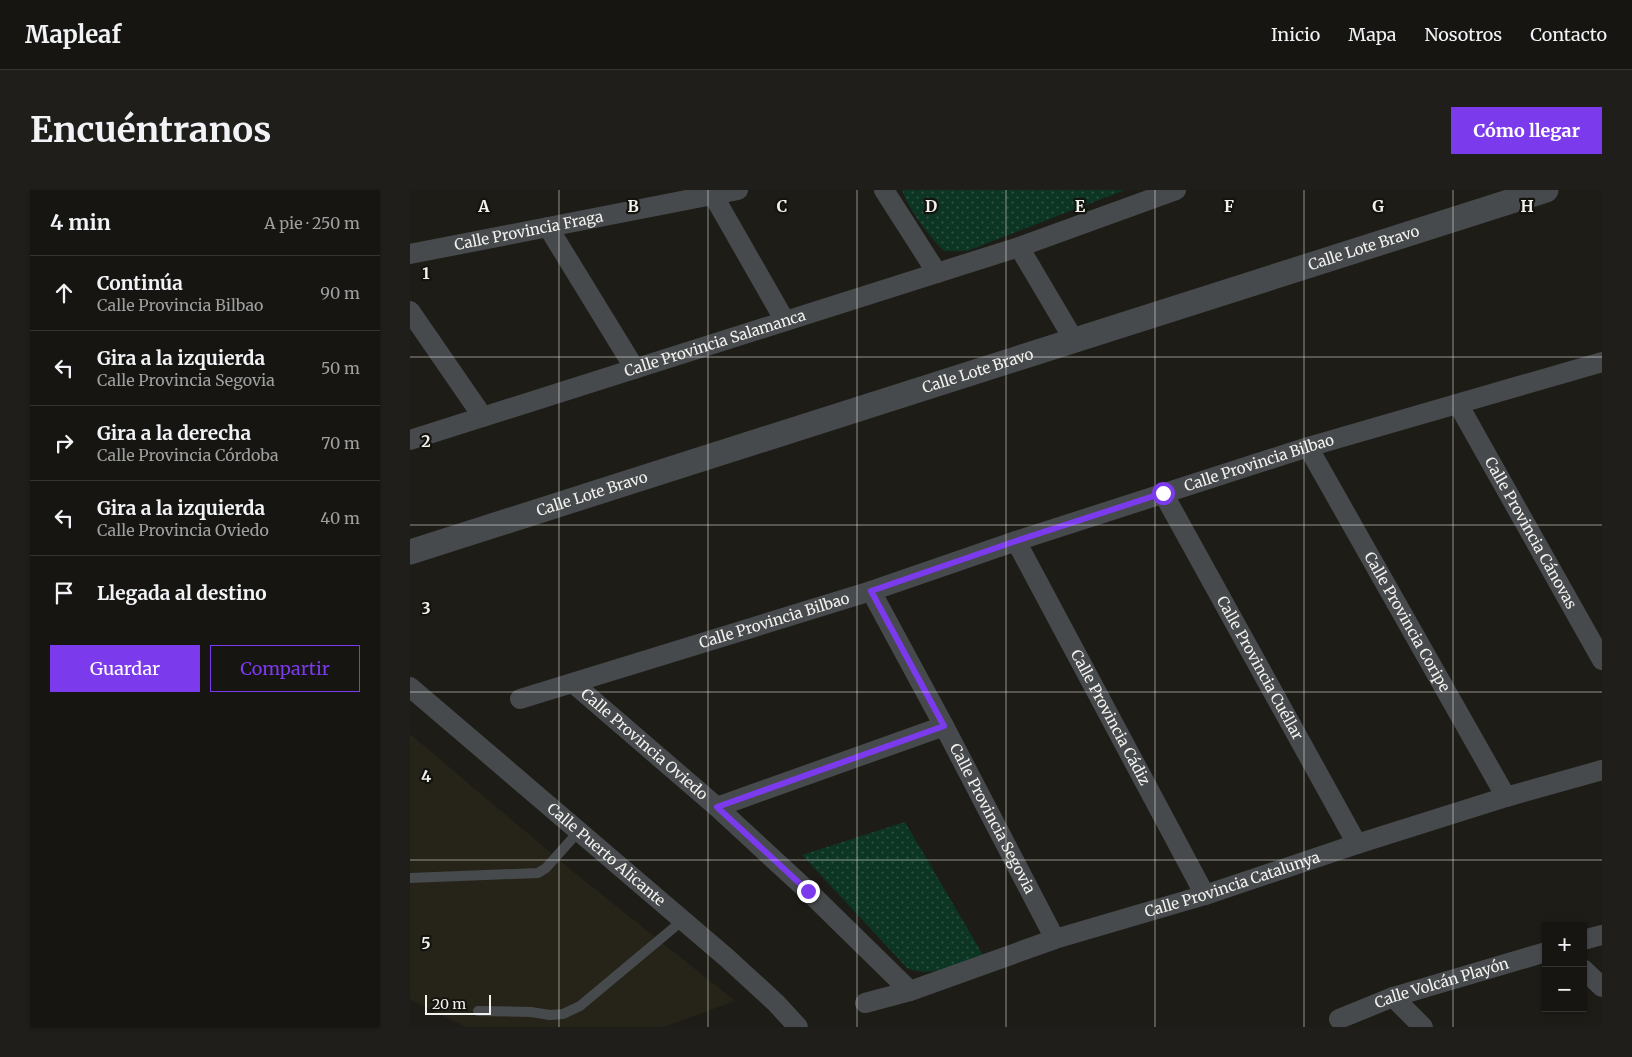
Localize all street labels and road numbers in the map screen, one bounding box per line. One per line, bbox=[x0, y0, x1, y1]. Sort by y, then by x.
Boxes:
street label: Calle Provincia Fraga bbox=[453, 207, 605, 254]
street label: Calle Lote Bravo bbox=[1306, 221, 1422, 274]
street label: Calle Provincia Salamanca bbox=[622, 305, 808, 380]
street label: Calle Lote Bravo bbox=[920, 344, 1036, 397]
street label: Calle Provincia Bilbao bbox=[1182, 430, 1336, 495]
street label: Calle Provincia Cánovas bbox=[1481, 453, 1581, 612]
street label: Calle Lote Bravo bbox=[534, 467, 650, 520]
street label: Calle Provincia Coripe bbox=[1360, 548, 1455, 695]
street label: Calle Provincia Bilbao bbox=[697, 588, 852, 652]
street label: Calle Provincia Cuéllar bbox=[1213, 592, 1308, 743]
street label: Calle Provincia Cádiz bbox=[1067, 646, 1155, 788]
street label: Calle Provincia Oviedo bbox=[577, 684, 712, 804]
street label: Calle Provincia Segovia bbox=[946, 740, 1040, 897]
street label: Calle Puerto Alicante bbox=[544, 799, 669, 910]
street label: Calle Provincia Catalunya bbox=[1142, 847, 1322, 921]
street label: Calle Volcán Playón bbox=[1372, 953, 1511, 1013]

